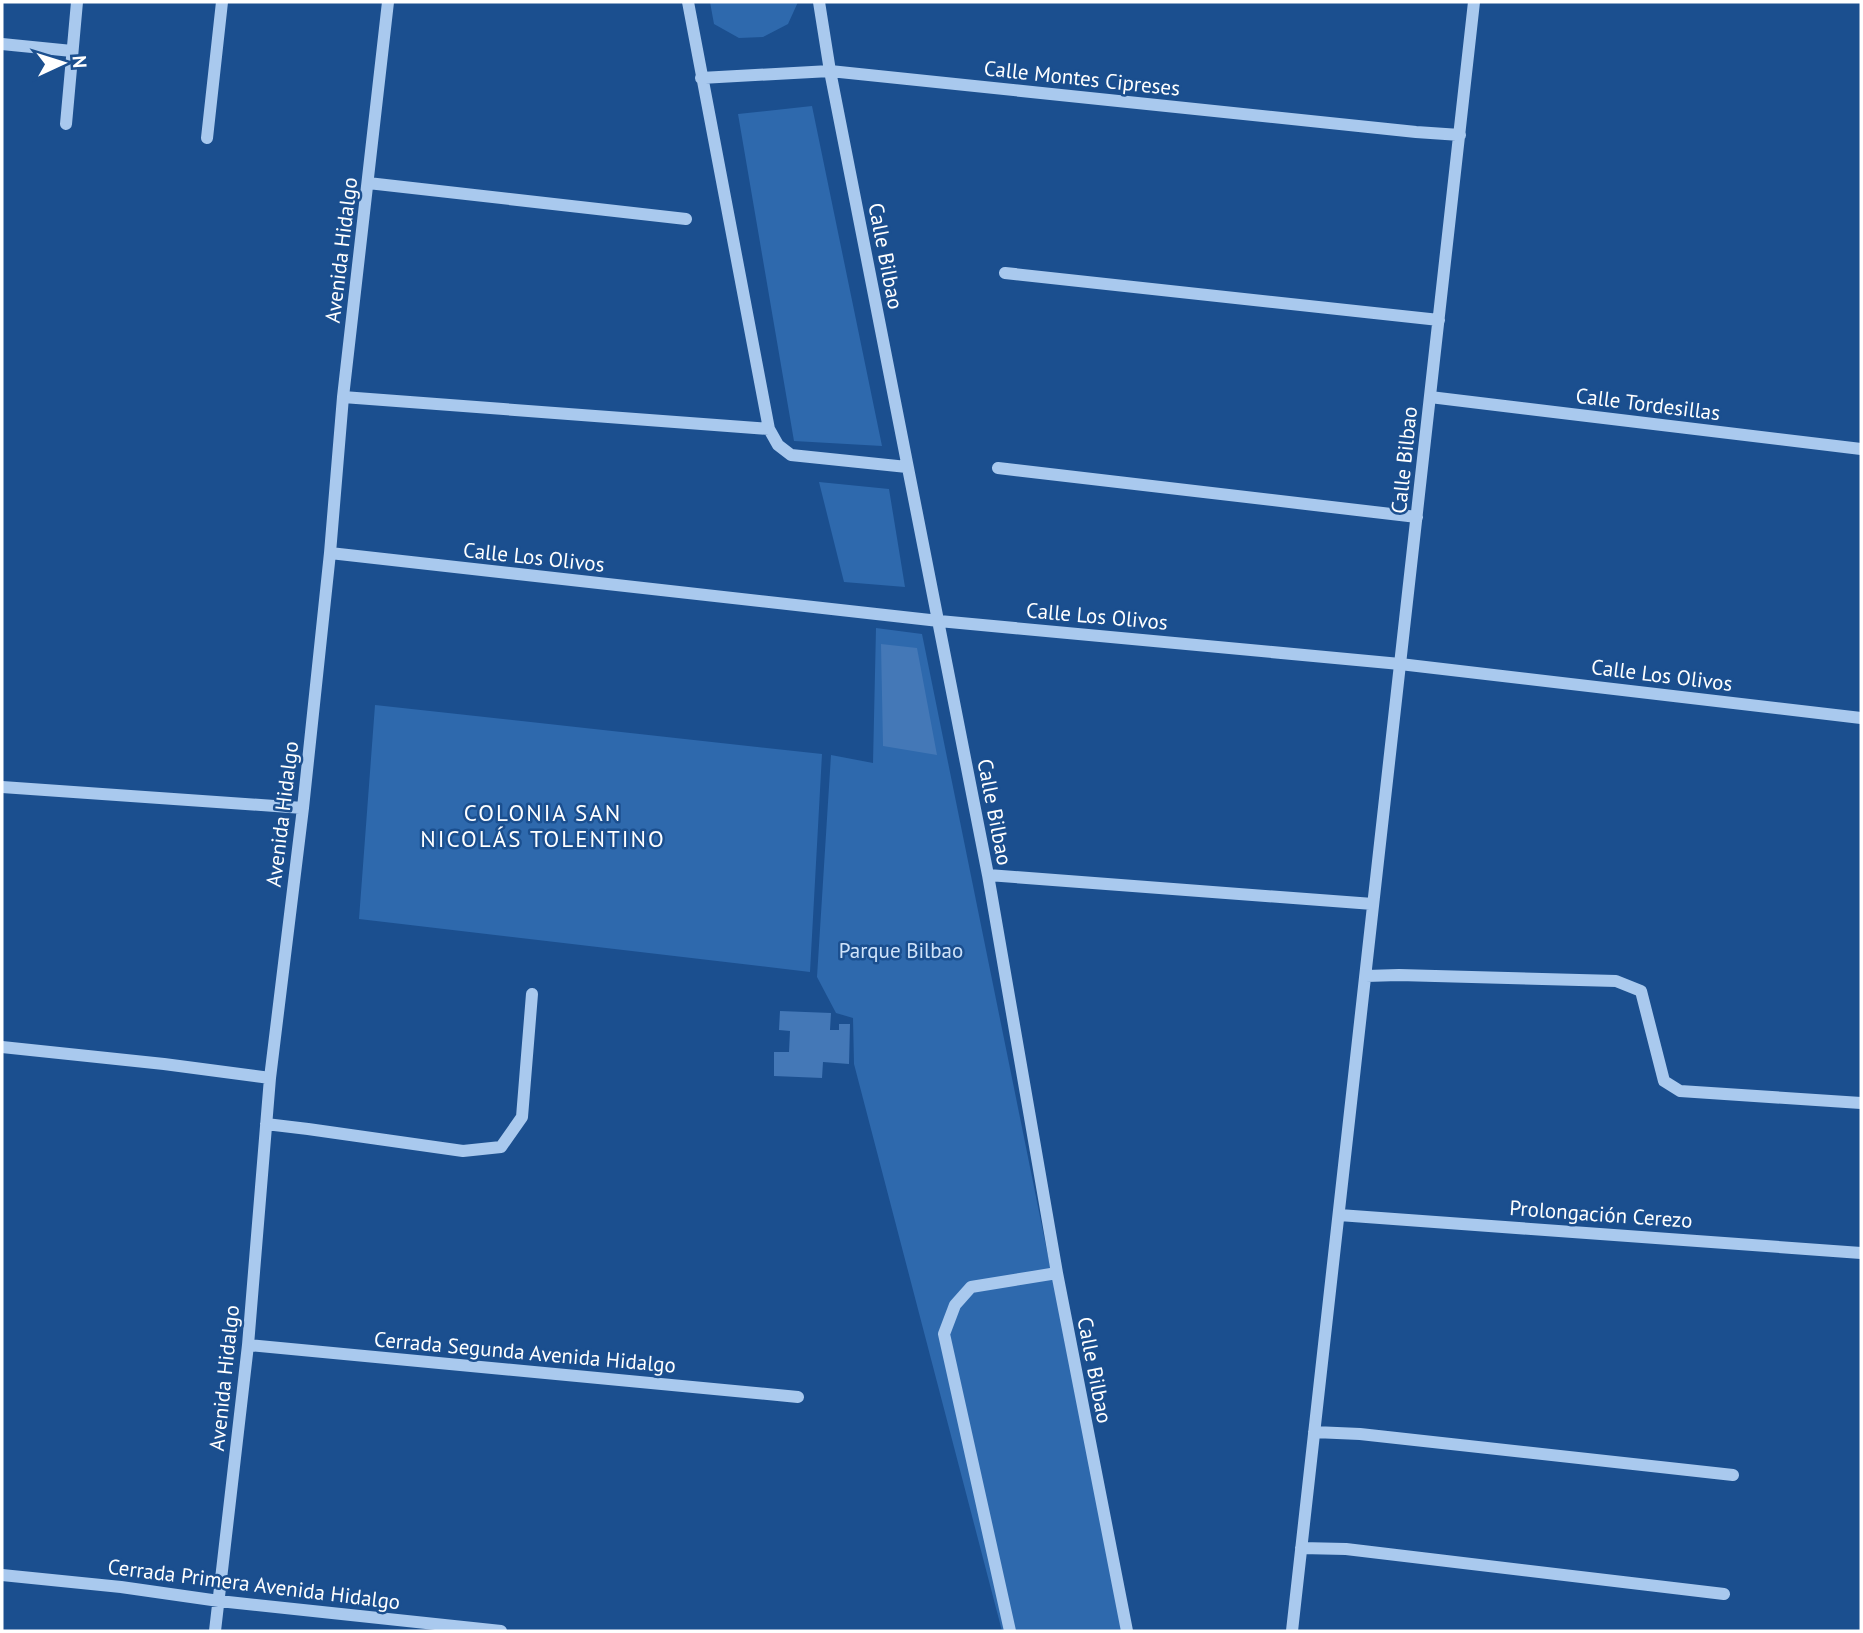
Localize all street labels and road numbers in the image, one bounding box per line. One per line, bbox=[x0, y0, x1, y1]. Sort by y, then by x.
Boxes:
street label: Calle Montes Cipreses bbox=[983, 54, 1181, 102]
street label: Avenida Hidalgo bbox=[319, 176, 363, 324]
street label: Calle Bilbao bbox=[862, 201, 910, 311]
street label: Calle Tordesillas bbox=[1574, 382, 1722, 426]
street label: Calle Bilbao bbox=[1385, 405, 1423, 515]
street label: Calle Los Olivos bbox=[462, 536, 606, 578]
street label: Calle Los Olivos bbox=[1025, 596, 1169, 636]
street label: Calle Los Olivos bbox=[1590, 653, 1734, 697]
street label: Avenida Hidalgo bbox=[260, 740, 304, 888]
street label: Calle Bilbao bbox=[971, 757, 1019, 867]
street label: Prolongación Cerezo bbox=[1509, 1194, 1693, 1234]
street label: Avenida Hidalgo bbox=[203, 1304, 245, 1452]
street label: Calle Bilbao bbox=[1071, 1315, 1119, 1425]
street label: Cerrada Segunda Avenida Hidalgo bbox=[373, 1325, 677, 1379]
street label: Cerrada Primera Avenida Hidalgo bbox=[106, 1553, 402, 1615]

